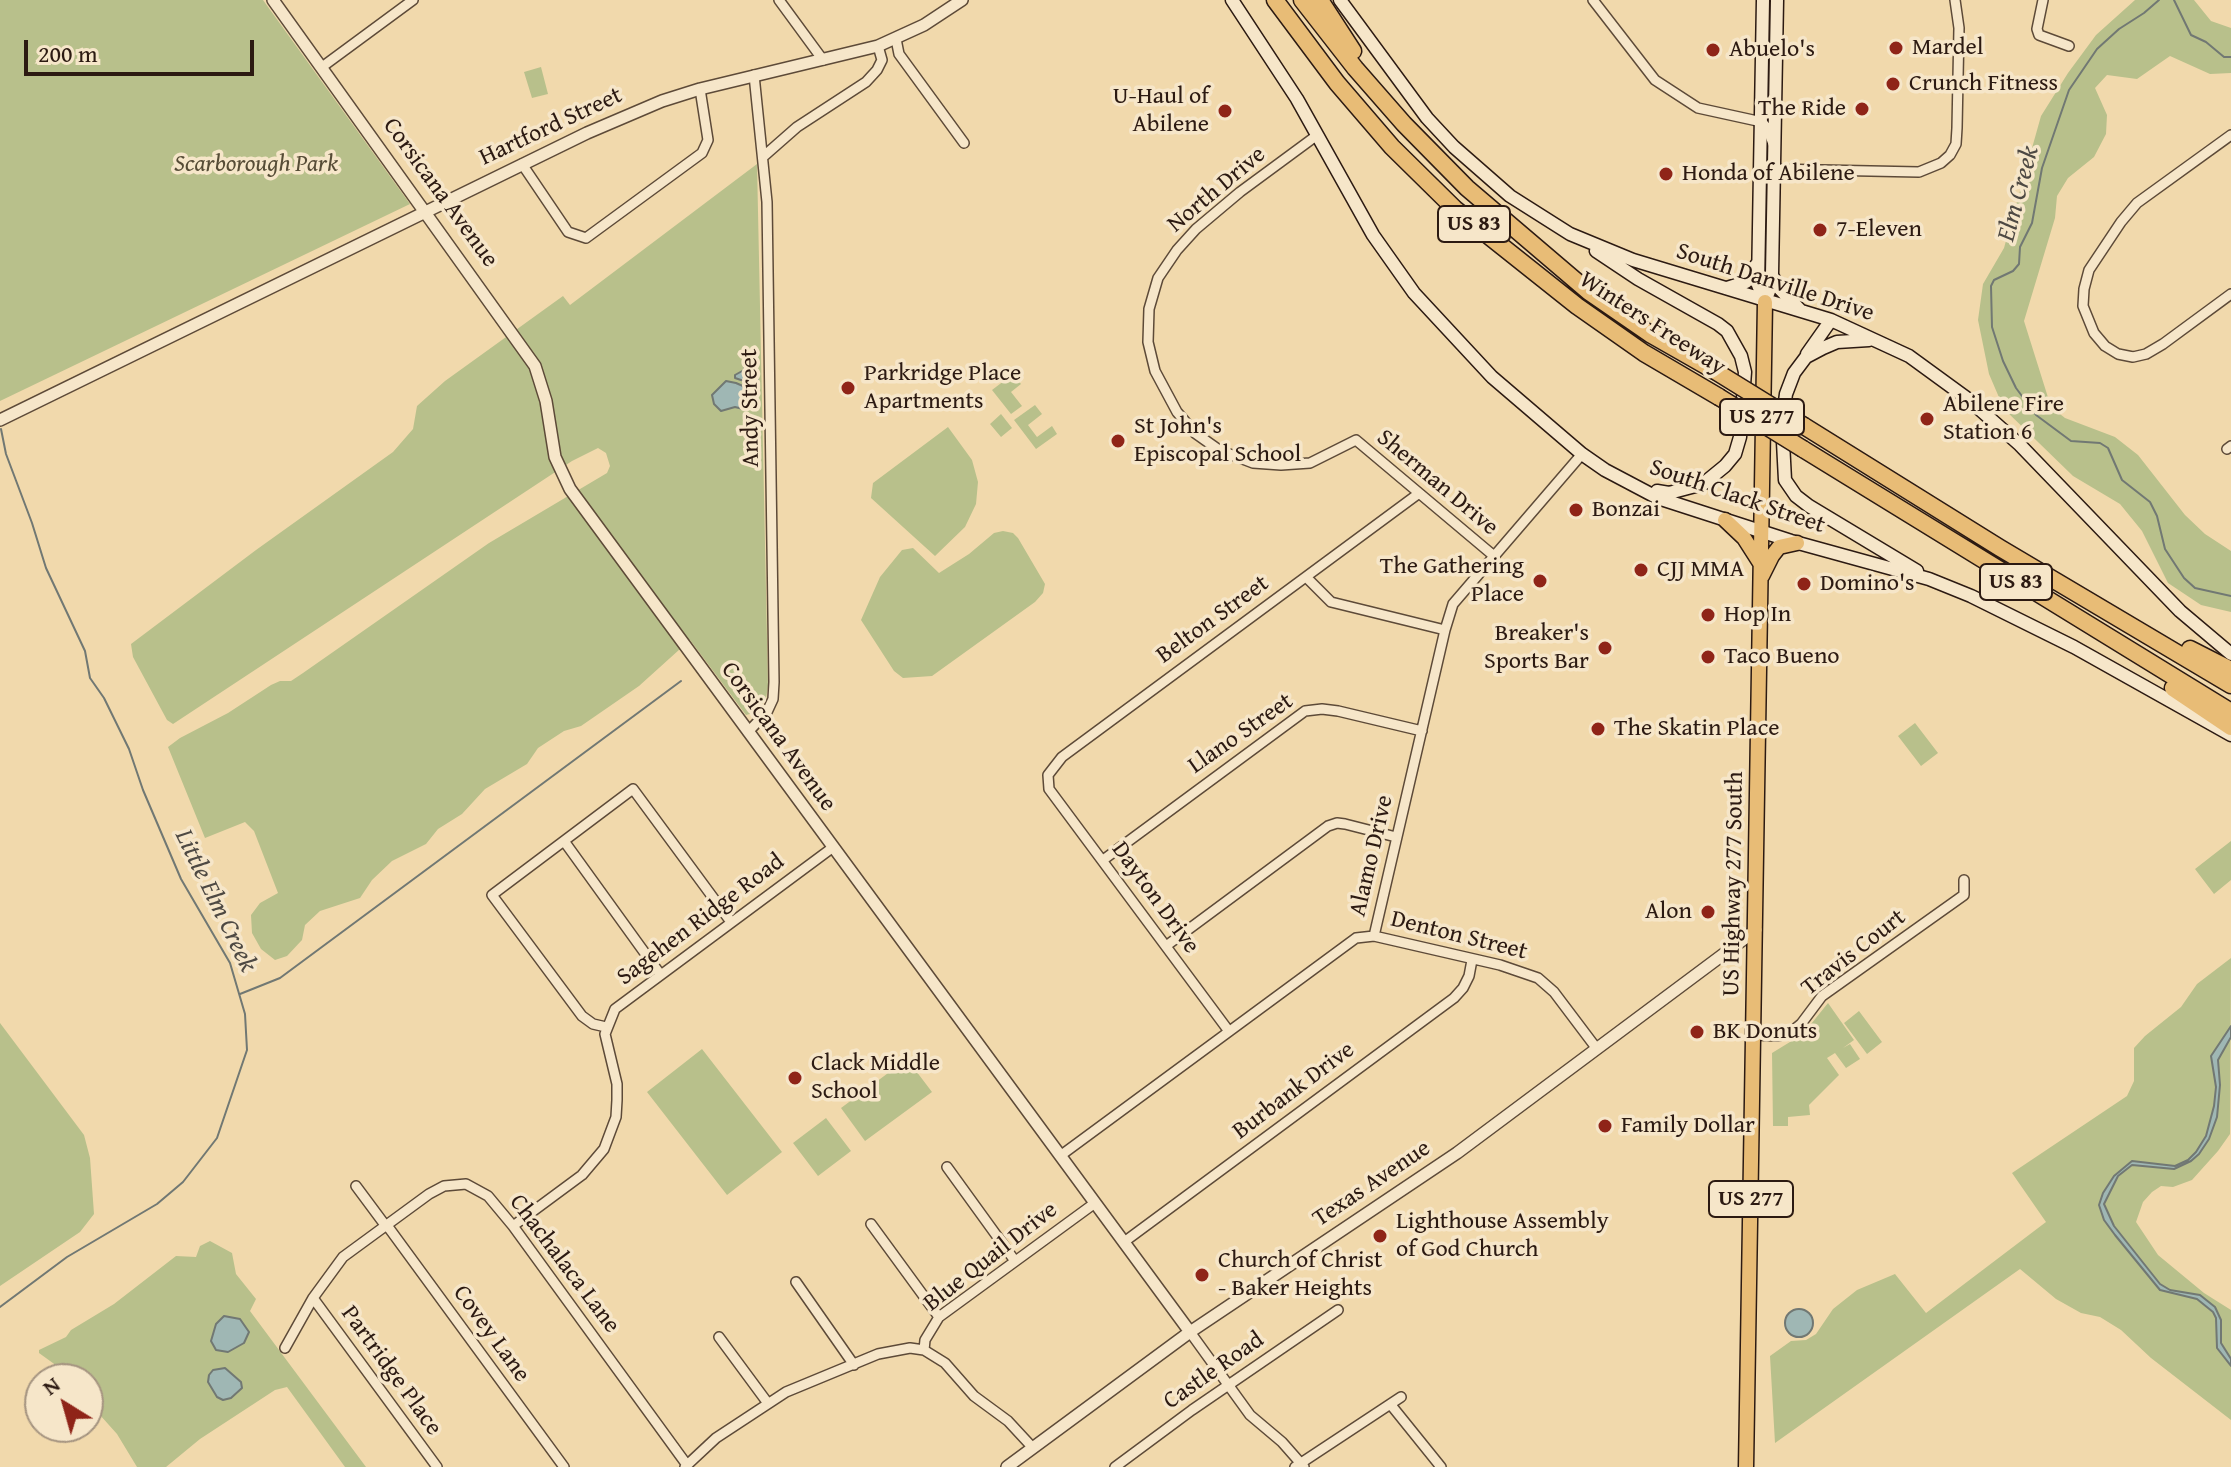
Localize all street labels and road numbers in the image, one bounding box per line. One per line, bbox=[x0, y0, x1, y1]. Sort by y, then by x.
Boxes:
street label: Hartford Street bbox=[475, 81, 627, 173]
street label: Corsicana Avenue bbox=[376, 113, 504, 273]
street label: North Drive bbox=[1162, 141, 1272, 239]
road number: US 83 bbox=[1438, 206, 1510, 242]
street label: South Danville Drive bbox=[1673, 237, 1877, 329]
street label: Winters Freeway bbox=[1573, 266, 1731, 382]
street label: Andy Street bbox=[736, 348, 766, 468]
road number: US 277 bbox=[1720, 399, 1804, 435]
street label: Sherman Drive bbox=[1370, 424, 1504, 542]
street label: South Clack Street bbox=[1645, 453, 1829, 541]
road number: US 83 bbox=[1980, 564, 2052, 600]
street label: Belton Street bbox=[1151, 570, 1275, 670]
street label: Corsicana Avenue bbox=[714, 657, 842, 817]
street label: Llano Street bbox=[1183, 687, 1299, 781]
street label: US Highway 277 South bbox=[1718, 771, 1750, 997]
street label: Alamo Drive bbox=[1344, 793, 1400, 919]
street label: Dayton Drive bbox=[1105, 836, 1205, 960]
street label: Sagehen Ridge Road bbox=[612, 848, 790, 992]
street label: Travis Court bbox=[1796, 903, 1912, 1003]
street label: Denton Street bbox=[1388, 905, 1530, 967]
street label: Burbank Drive bbox=[1227, 1036, 1361, 1146]
street label: Texas Avenue bbox=[1308, 1134, 1436, 1234]
road number: US 277 bbox=[1709, 1181, 1793, 1217]
street label: Chachalaca Lane bbox=[503, 1189, 625, 1339]
street label: Blue Quail Drive bbox=[919, 1196, 1063, 1318]
street label: Covey Lane bbox=[446, 1280, 536, 1388]
street label: Partridge Place bbox=[334, 1300, 448, 1442]
street label: Castle Road bbox=[1158, 1326, 1270, 1416]

